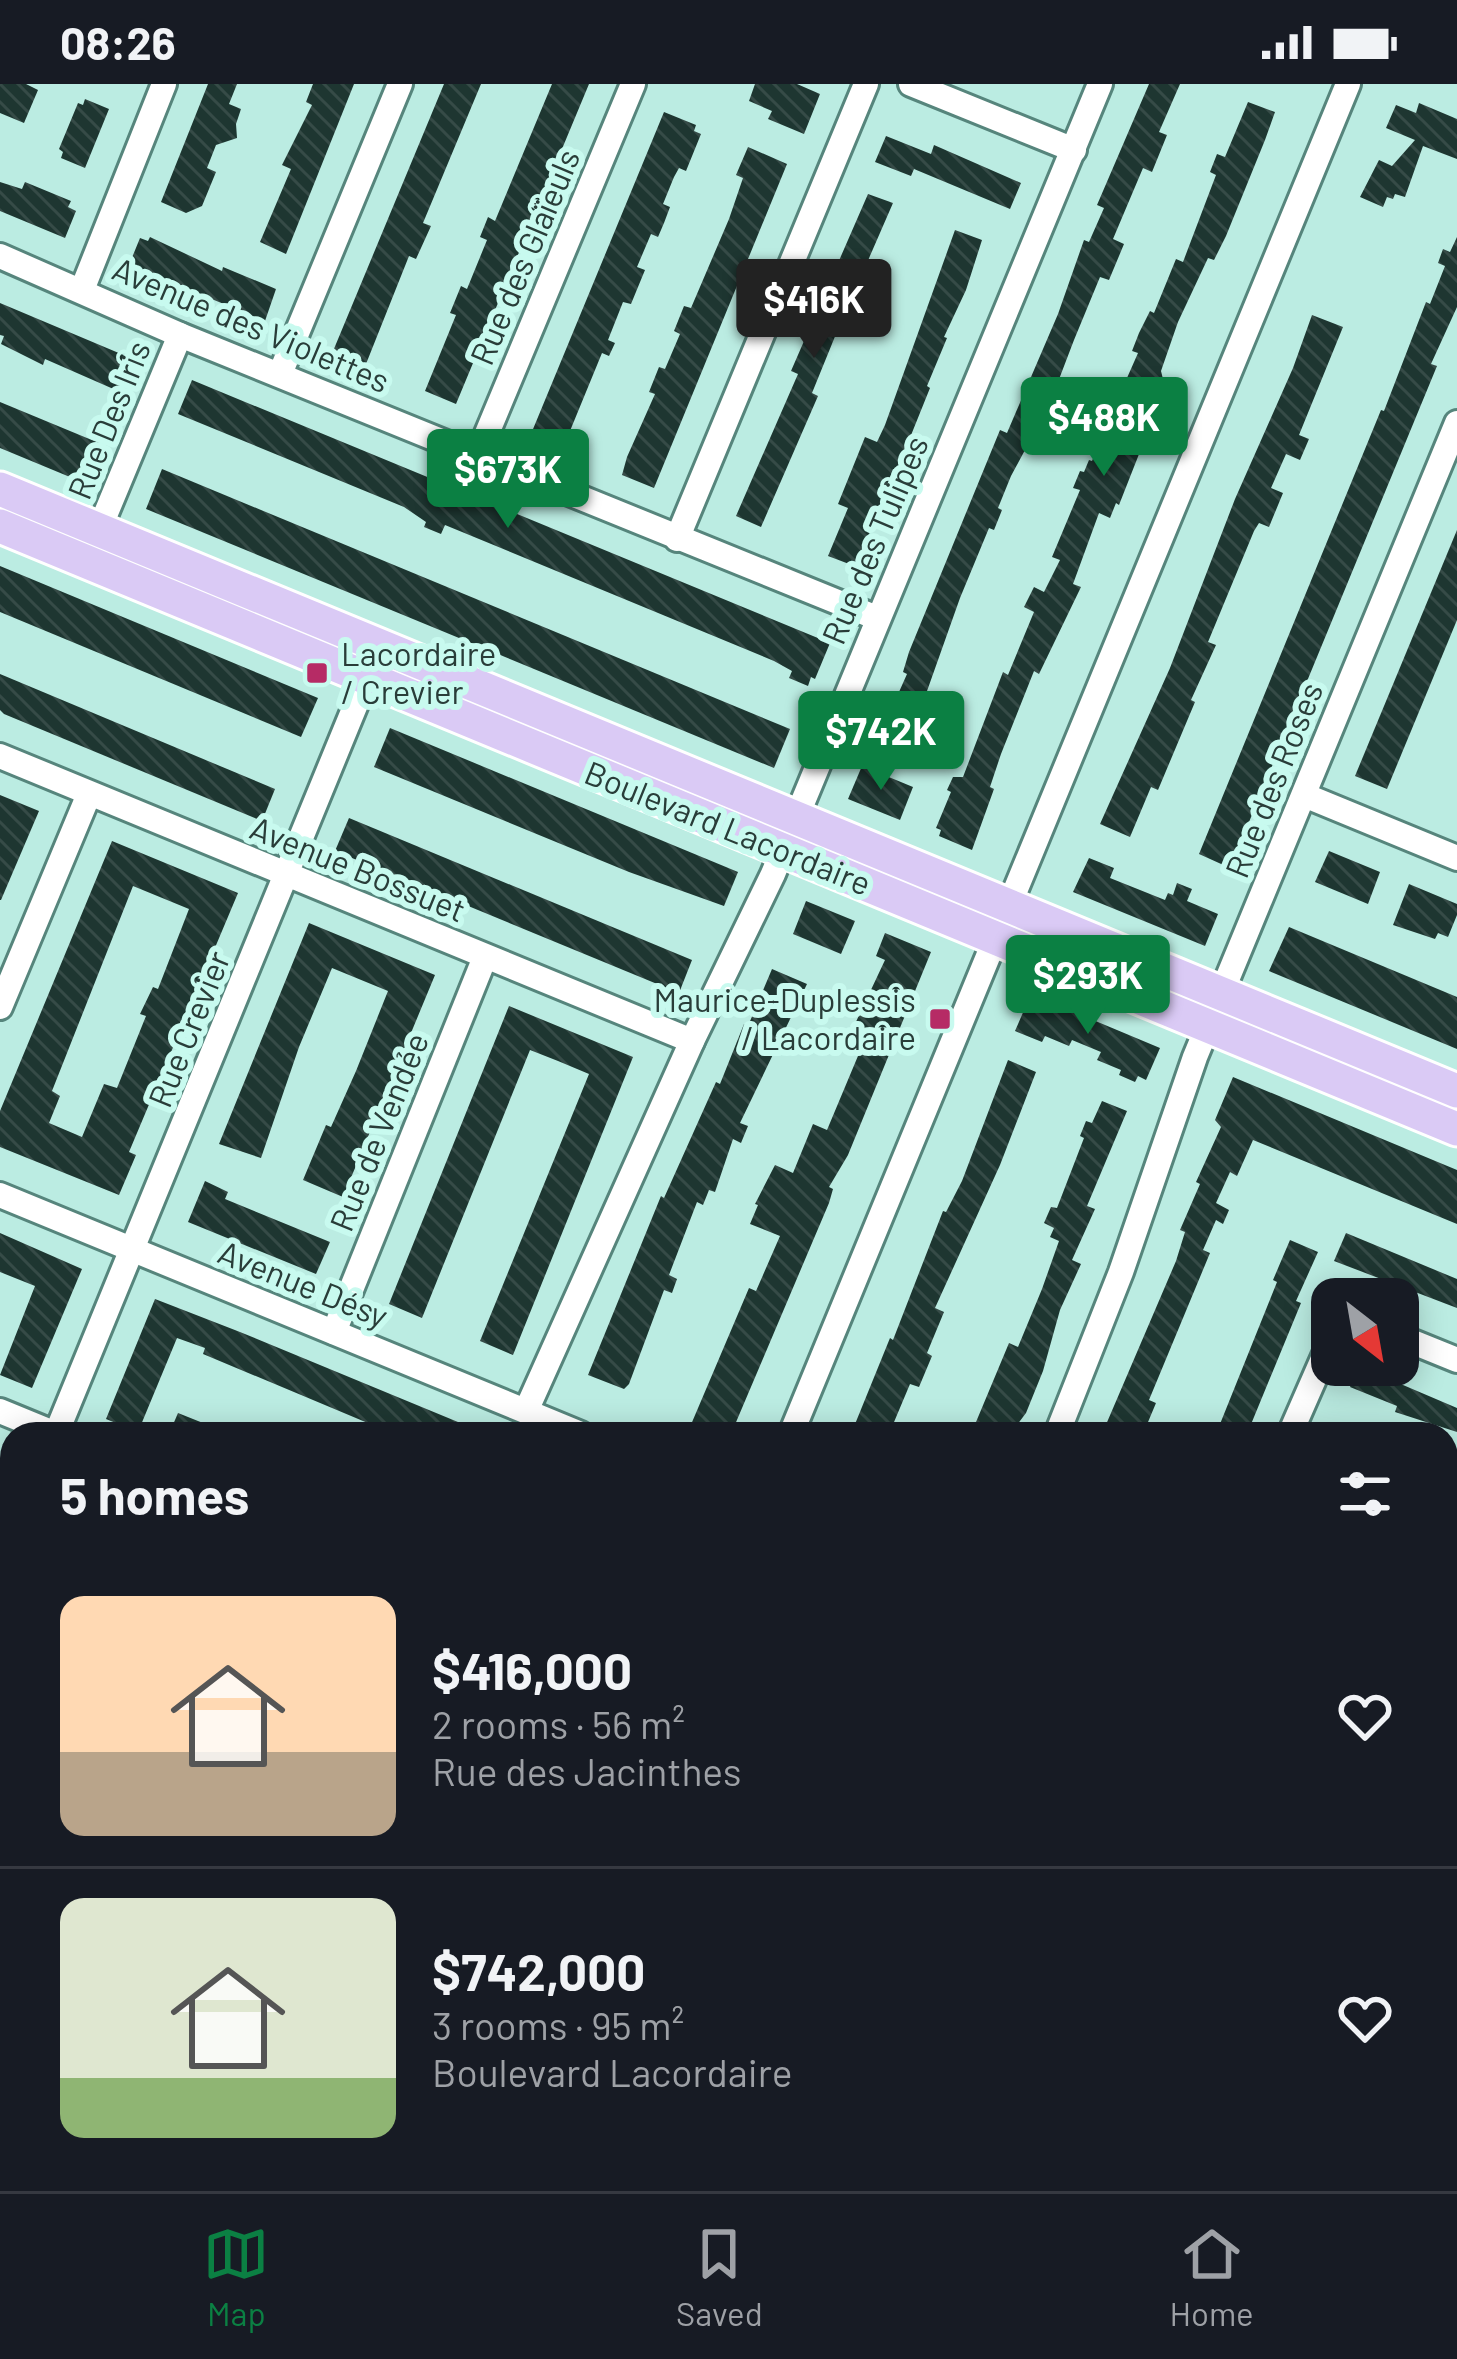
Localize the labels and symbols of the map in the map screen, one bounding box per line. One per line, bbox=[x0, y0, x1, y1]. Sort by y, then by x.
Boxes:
street label: Rue des Glaïeuls bbox=[461, 143, 587, 370]
street label: Avenue des Violettes bbox=[107, 248, 396, 400]
pin: $416K bbox=[730, 259, 898, 361]
street label: Rue Des Iris bbox=[58, 335, 158, 505]
pin: $488K bbox=[1020, 377, 1188, 479]
pin: $673K bbox=[424, 429, 592, 531]
street label: Rue des Tulipes bbox=[812, 430, 936, 650]
place label: Lacordaire / Crevier bbox=[341, 633, 496, 711]
marker: Lacordaire / Crevier bbox=[304, 660, 330, 686]
street label: Rue des Roses bbox=[1216, 676, 1330, 883]
pin: $742K bbox=[797, 691, 965, 793]
street label: Boulevard Lacordaire bbox=[579, 751, 877, 903]
street label: Avenue Bossuet bbox=[245, 807, 472, 929]
pin: $293K bbox=[1004, 935, 1172, 1037]
street label: Rue Crevier bbox=[139, 945, 237, 1113]
place label: Maurice-Duplessis / Lacordaire bbox=[654, 979, 916, 1057]
marker: Maurice-Duplessis / Lacordaire bbox=[927, 1006, 953, 1032]
street label: Rue de Vendée bbox=[320, 1027, 436, 1237]
street label: Avenue Désy bbox=[213, 1231, 394, 1335]
north arrow bbox=[1311, 1278, 1419, 1386]

